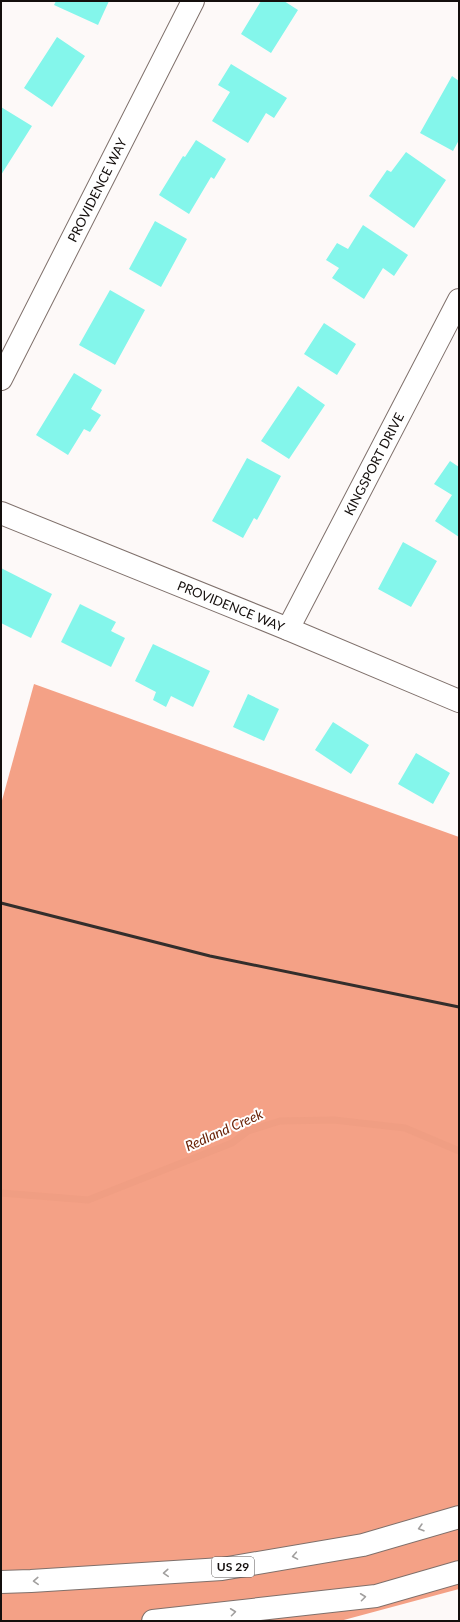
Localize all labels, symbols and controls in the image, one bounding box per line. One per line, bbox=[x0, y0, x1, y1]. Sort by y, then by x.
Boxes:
street label: PROVIDENCE WAY bbox=[64, 135, 130, 244]
street label: KINGSPORT DRIVE bbox=[341, 410, 407, 518]
street label: PROVIDENCE WAY bbox=[175, 577, 288, 635]
water label: Redland Creek bbox=[182, 1105, 266, 1154]
one-way arrow bbox=[418, 1523, 425, 1532]
one-way arrow bbox=[292, 1552, 298, 1560]
road number: US 29 bbox=[212, 1557, 254, 1577]
one-way arrow bbox=[163, 1568, 169, 1577]
one-way arrow bbox=[33, 1577, 39, 1585]
one-way arrow bbox=[360, 1593, 366, 1602]
one-way arrow bbox=[230, 1608, 236, 1617]

